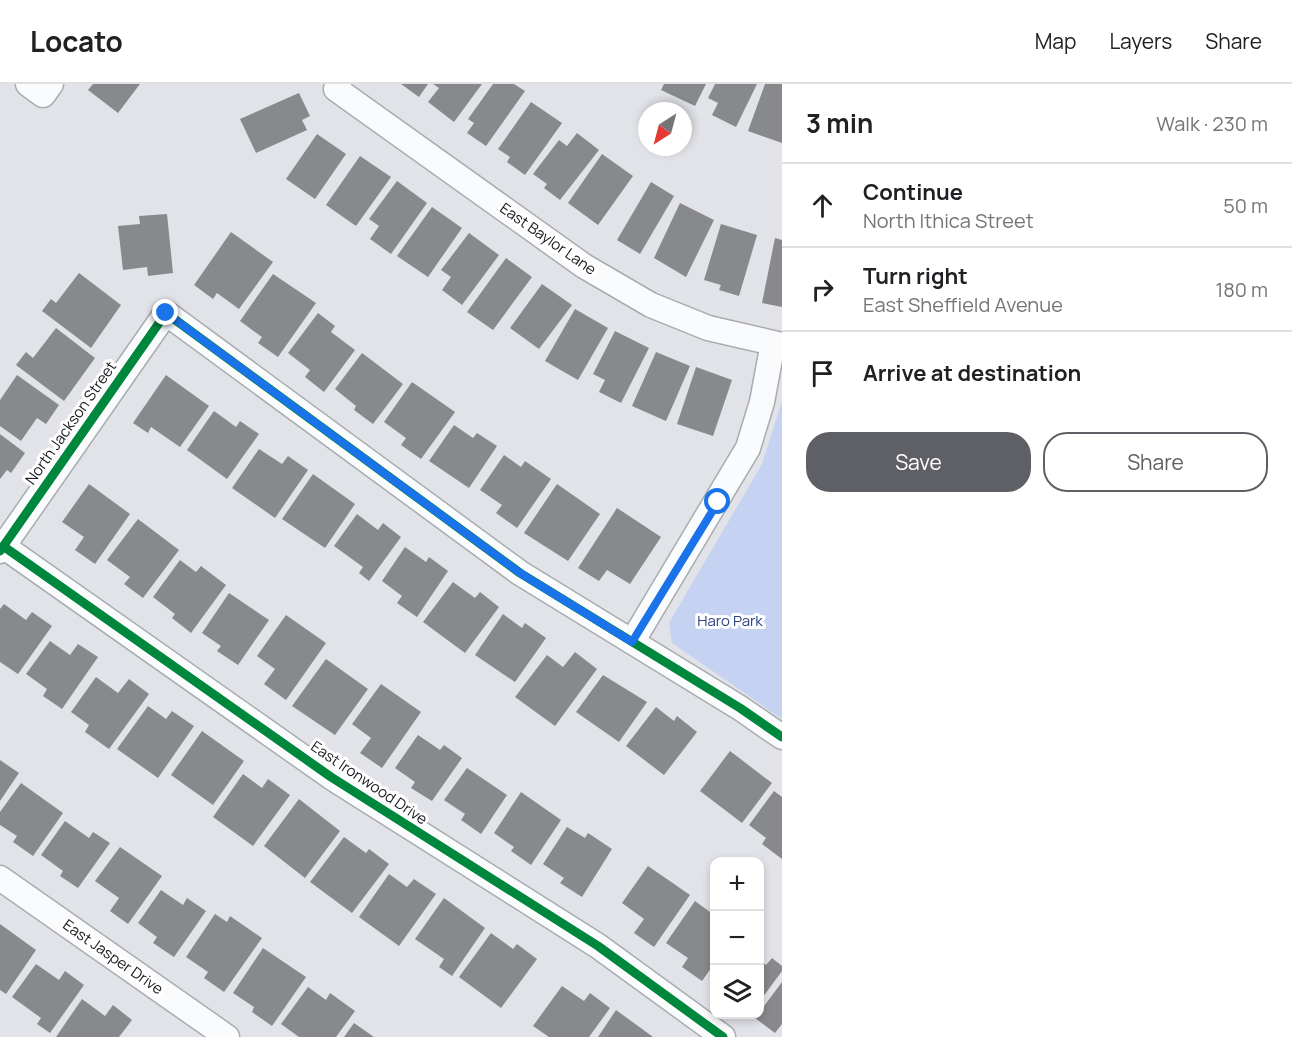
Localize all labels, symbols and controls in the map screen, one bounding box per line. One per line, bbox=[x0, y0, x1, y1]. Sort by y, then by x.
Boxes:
text: Locato bbox=[30, 22, 123, 60]
text: Map bbox=[1035, 27, 1076, 55]
text: Layers bbox=[1109, 27, 1172, 55]
text: Share bbox=[1205, 27, 1262, 55]
north arrow bbox=[638, 102, 692, 156]
text: 3 min bbox=[806, 105, 873, 141]
text: Walk · 230 m bbox=[1156, 110, 1268, 137]
text: Continue bbox=[863, 177, 963, 207]
icon: ahead bbox=[806, 189, 839, 222]
text: 50 m bbox=[1223, 192, 1268, 219]
street label: East Baylor Lane bbox=[496, 198, 601, 280]
text: North Ithica Street bbox=[863, 207, 1034, 234]
text: Turn right bbox=[863, 261, 968, 291]
icon: right bbox=[806, 273, 839, 306]
text: 180 m bbox=[1215, 276, 1268, 303]
text: East Sheffield Avenue bbox=[863, 291, 1063, 318]
route end bbox=[152, 299, 178, 325]
street label: North Jackson Street bbox=[20, 357, 121, 489]
icon: arrive bbox=[806, 357, 839, 390]
text: Arrive at destination bbox=[863, 358, 1081, 388]
button: Save bbox=[806, 432, 1031, 492]
button: Share bbox=[1043, 432, 1268, 492]
route start bbox=[704, 488, 730, 514]
park label: Haro Park bbox=[697, 610, 763, 631]
street label: East Ironwood Drive bbox=[307, 736, 432, 830]
map controls bbox=[710, 857, 764, 1019]
button: + bbox=[710, 857, 764, 911]
button: − bbox=[710, 911, 764, 965]
street label: East Jasper Drive bbox=[59, 914, 168, 999]
button: layers bbox=[710, 965, 764, 1019]

